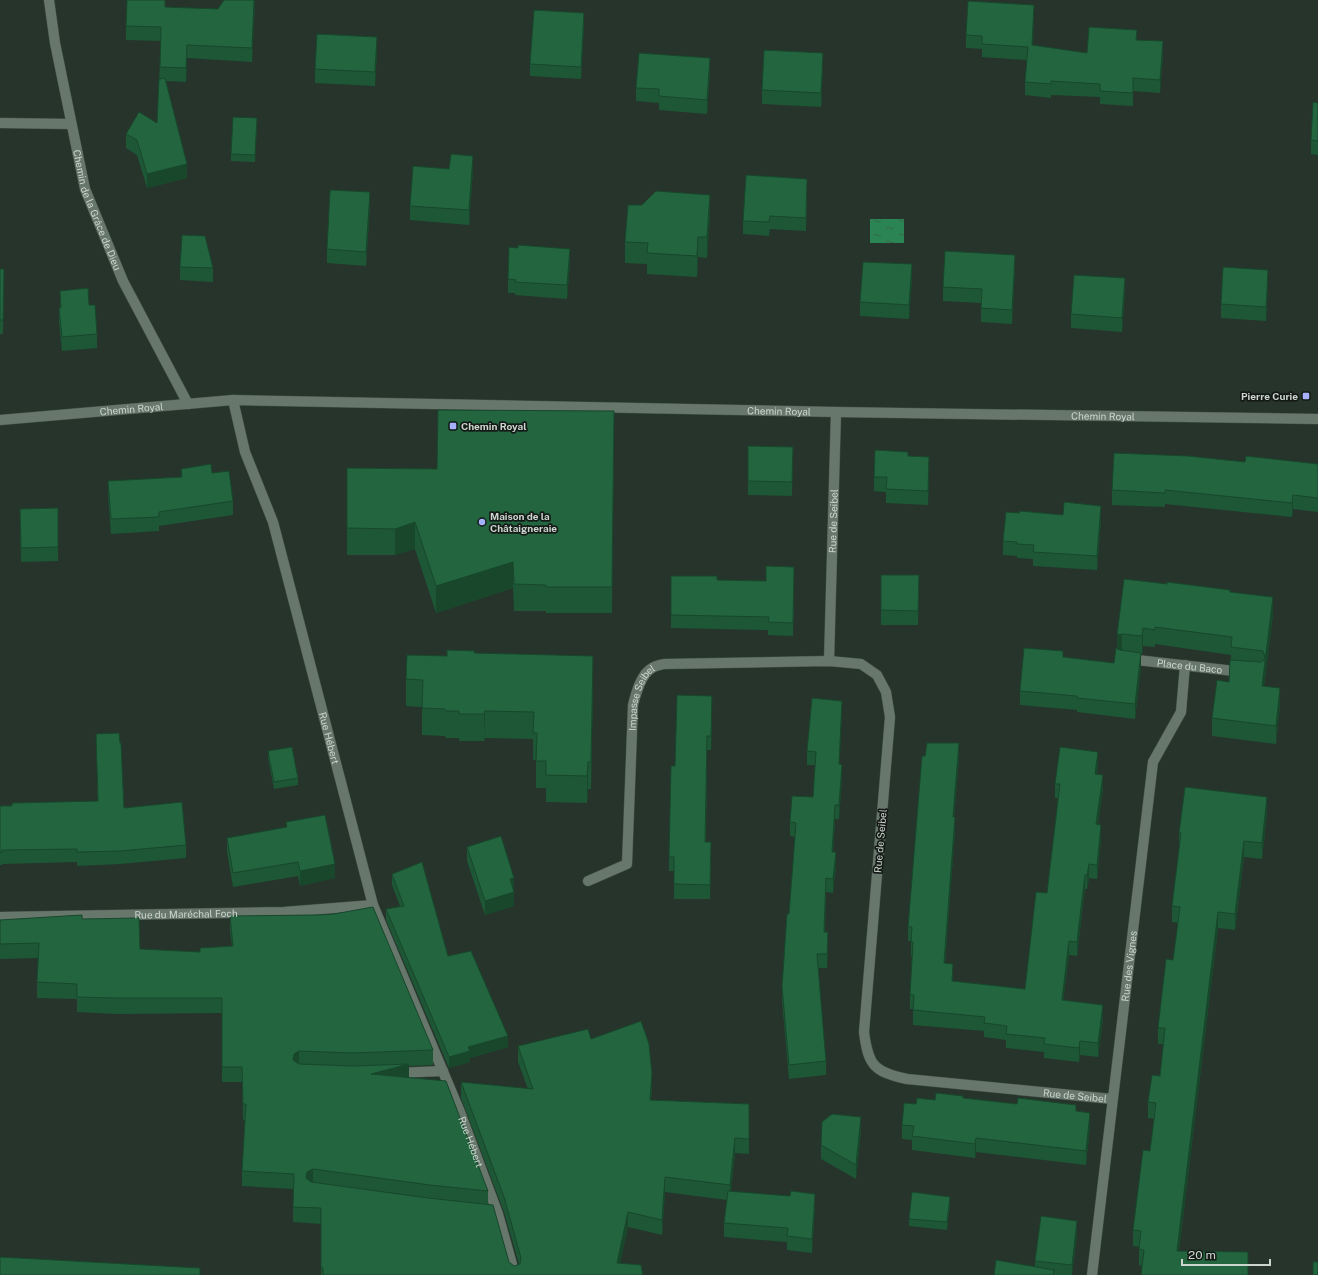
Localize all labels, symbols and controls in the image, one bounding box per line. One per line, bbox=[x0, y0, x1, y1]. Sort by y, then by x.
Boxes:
street label: Chemin de la Grâce de Dieu bbox=[71, 148, 124, 272]
place label: Pierre Curie bbox=[1241, 390, 1298, 402]
marker: Pierre Curie bbox=[1301, 391, 1311, 401]
street label: Chemin Royal bbox=[99, 400, 164, 417]
street label: Chemin Royal bbox=[747, 404, 811, 417]
street label: Chemin Royal bbox=[1071, 409, 1135, 422]
place label: Chemin Royal bbox=[461, 420, 527, 432]
marker: Chemin Royal bbox=[448, 421, 458, 431]
street label: Rue de Seibel bbox=[826, 489, 840, 553]
place label: Maison de la Châtaigneraie bbox=[490, 510, 557, 534]
marker: Maison de la Châtaigneraie bbox=[477, 517, 487, 527]
street label: Place du Baco bbox=[1156, 656, 1223, 676]
street label: Impasse Seibel bbox=[626, 662, 657, 731]
street label: Rue Hébert bbox=[317, 711, 342, 765]
street label: Rue de Seibel bbox=[871, 809, 889, 873]
street label: Rue du Maréchal Foch bbox=[134, 907, 238, 921]
street label: Rue des Vignes bbox=[1119, 930, 1139, 1002]
street label: Rue de Seibel bbox=[1042, 1086, 1107, 1104]
street label: Rue Hébert bbox=[456, 1115, 486, 1169]
scale bar bbox=[1182, 1241, 1270, 1267]
text: 20 m bbox=[1188, 1248, 1216, 1262]

